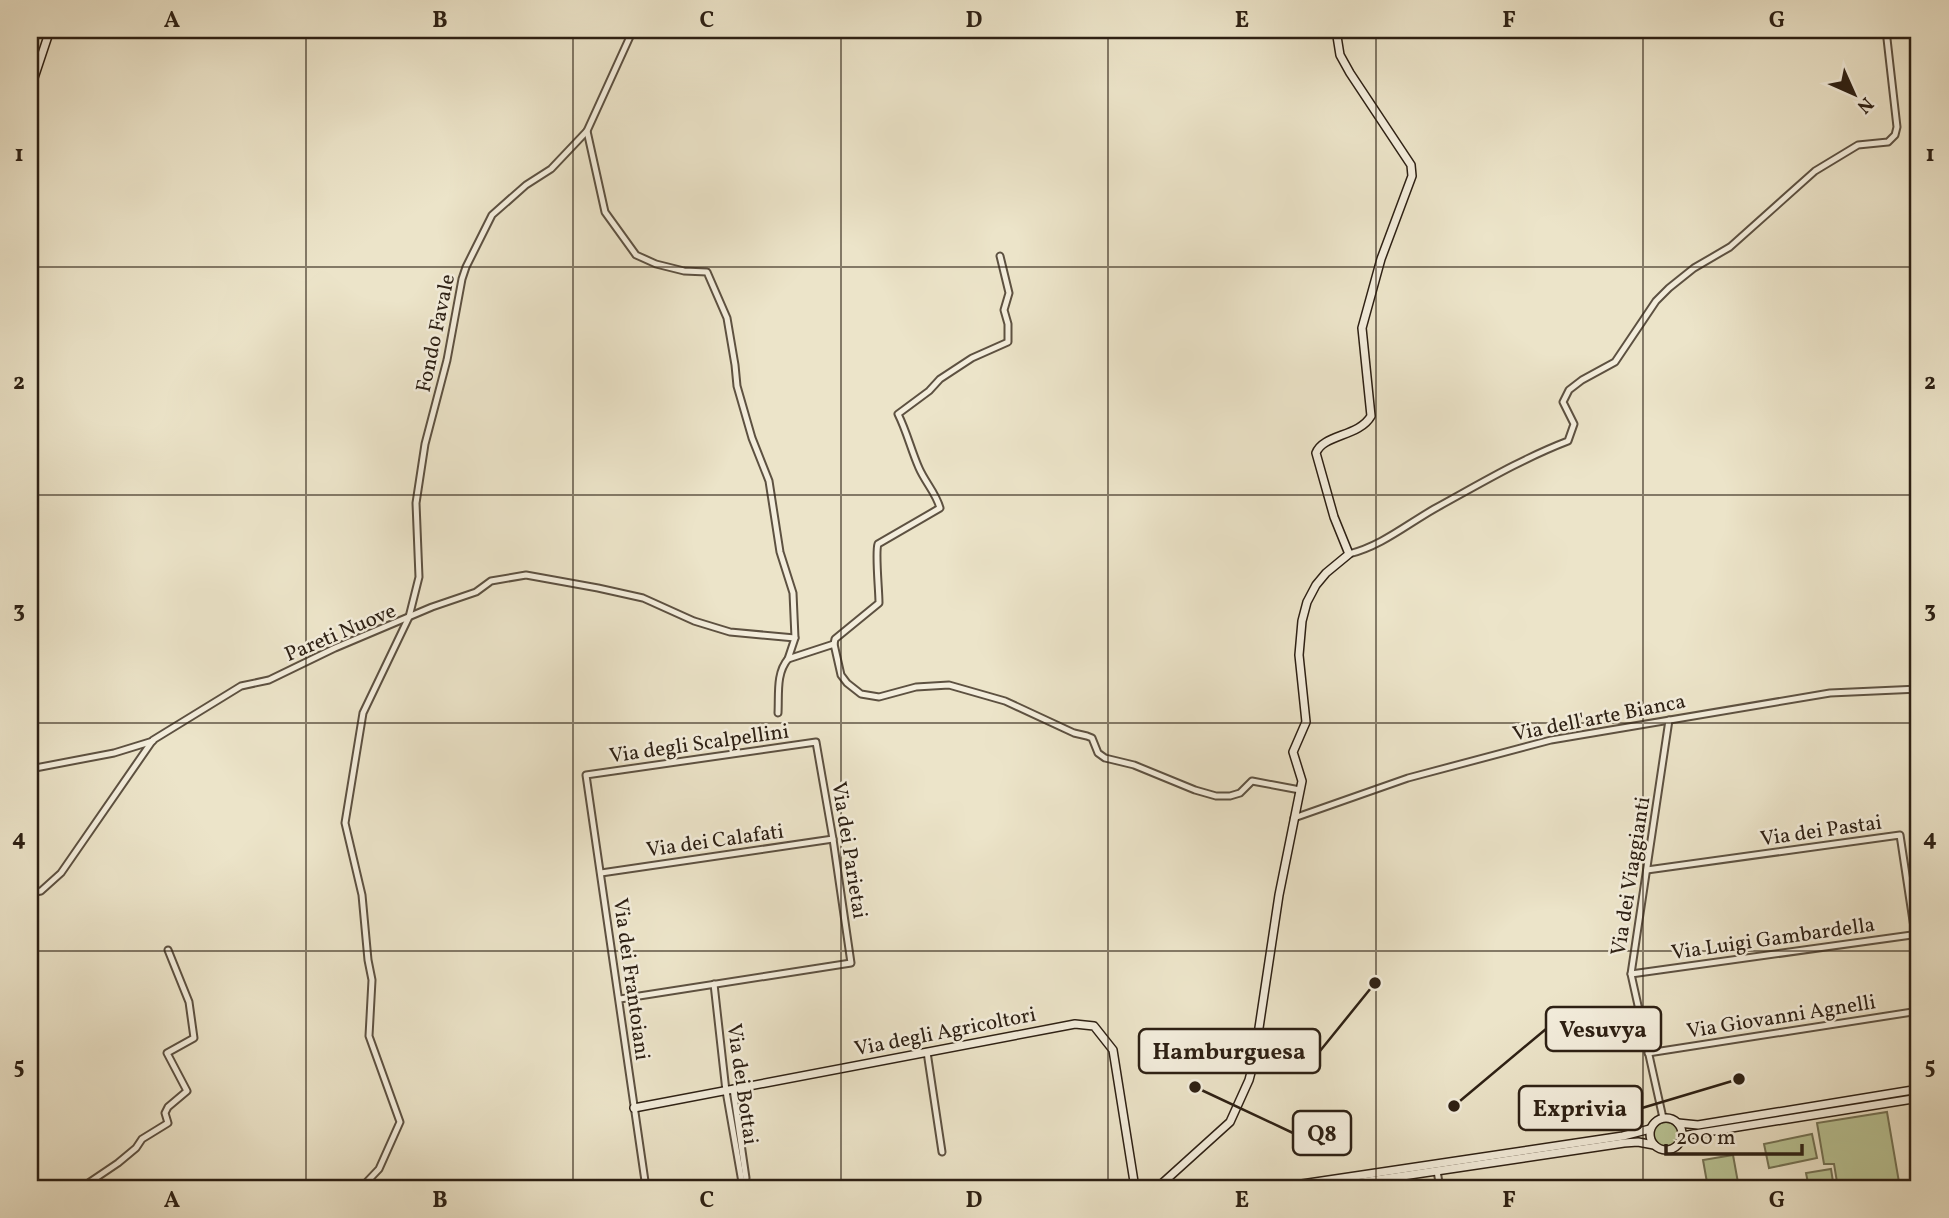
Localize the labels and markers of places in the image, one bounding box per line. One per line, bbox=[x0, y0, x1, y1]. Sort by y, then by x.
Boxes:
callout: Vesuvya bbox=[1546, 1007, 1661, 1051]
callout: Hamburguesa bbox=[1139, 1029, 1320, 1073]
callout: Exprivia bbox=[1519, 1086, 1642, 1130]
callout: Q8 bbox=[1293, 1111, 1351, 1155]

